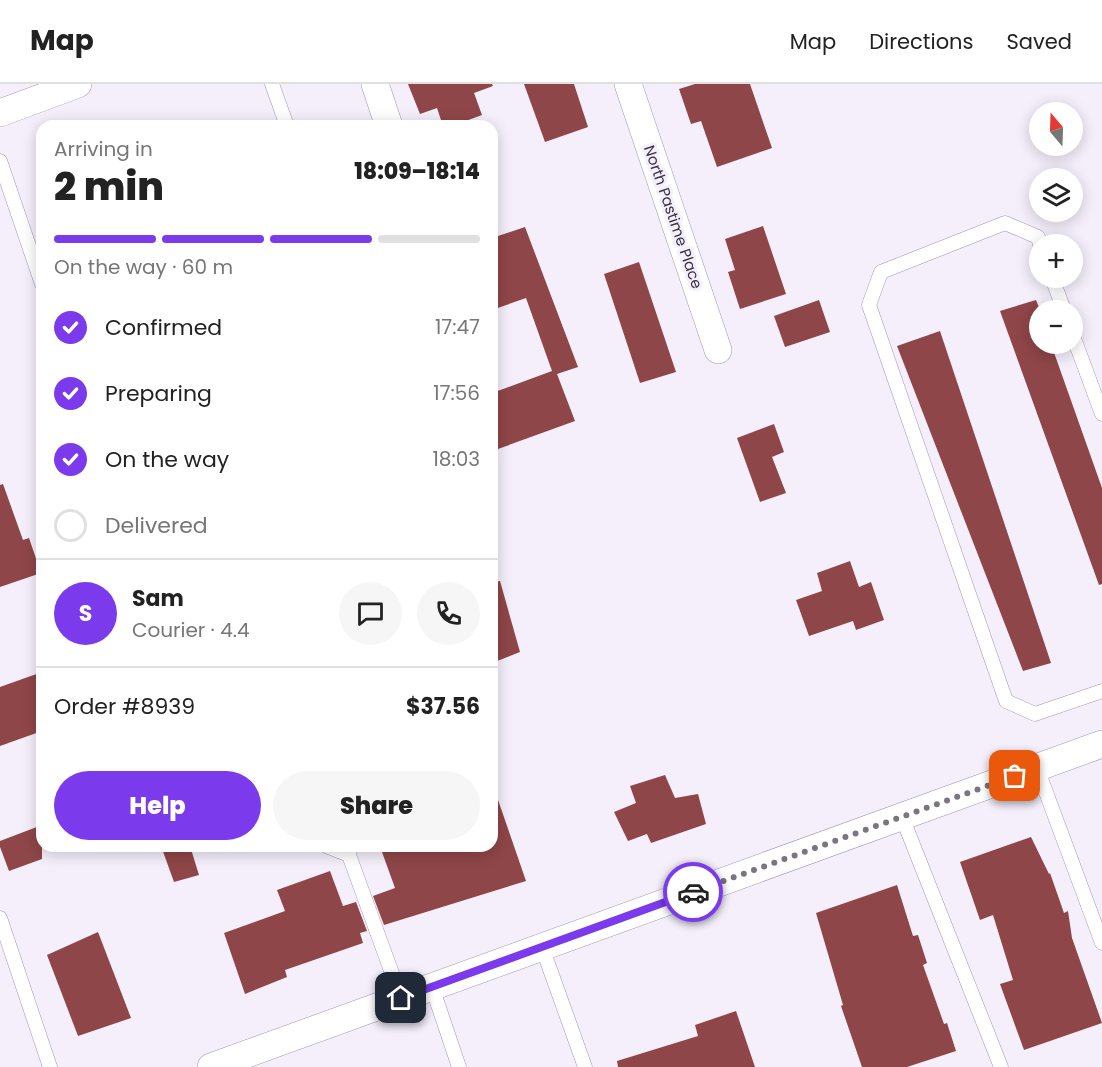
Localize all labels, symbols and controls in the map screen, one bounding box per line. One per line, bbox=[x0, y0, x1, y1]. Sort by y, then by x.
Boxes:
text: Map bbox=[30, 21, 94, 60]
text: Map bbox=[790, 27, 836, 56]
text: Directions bbox=[869, 27, 973, 56]
text: Saved bbox=[1006, 27, 1072, 56]
north arrow bbox=[1029, 102, 1083, 156]
map controls bbox=[1029, 102, 1083, 354]
text: Arriving in bbox=[54, 135, 153, 163]
street label: North Pastime Place bbox=[639, 142, 708, 291]
text: 18:09–18:14 bbox=[354, 156, 480, 187]
text: 2 min bbox=[54, 159, 164, 214]
button: layers bbox=[1029, 168, 1083, 222]
button: + bbox=[1029, 234, 1083, 288]
text: On the way · 60 m bbox=[54, 253, 233, 281]
button: − bbox=[1029, 300, 1083, 354]
icon: check bbox=[54, 311, 87, 344]
text: Confirmed bbox=[105, 312, 222, 343]
text: 17:47 bbox=[435, 313, 480, 341]
icon: check bbox=[54, 377, 87, 410]
text: Preparing bbox=[105, 378, 212, 409]
text: 17:56 bbox=[433, 379, 480, 407]
icon: check bbox=[54, 443, 87, 476]
text: On the way bbox=[105, 444, 229, 475]
text: 18:03 bbox=[432, 445, 480, 473]
text: Delivered bbox=[105, 510, 208, 541]
button: chat bbox=[339, 582, 402, 645]
button: phone bbox=[417, 582, 480, 645]
text: Sam bbox=[132, 583, 184, 614]
text: S bbox=[79, 598, 92, 629]
text: Courier · 4.4 bbox=[132, 616, 250, 644]
text: Order #8939 bbox=[54, 691, 195, 722]
text: $37.56 bbox=[406, 691, 480, 722]
pin bbox=[989, 750, 1040, 801]
icon: bag bbox=[998, 759, 1031, 792]
button: Help bbox=[54, 771, 261, 840]
button: Share bbox=[273, 771, 480, 840]
courier bbox=[663, 862, 723, 922]
icon: car bbox=[677, 876, 710, 909]
pin bbox=[375, 972, 426, 1023]
icon: home bbox=[384, 981, 417, 1014]

